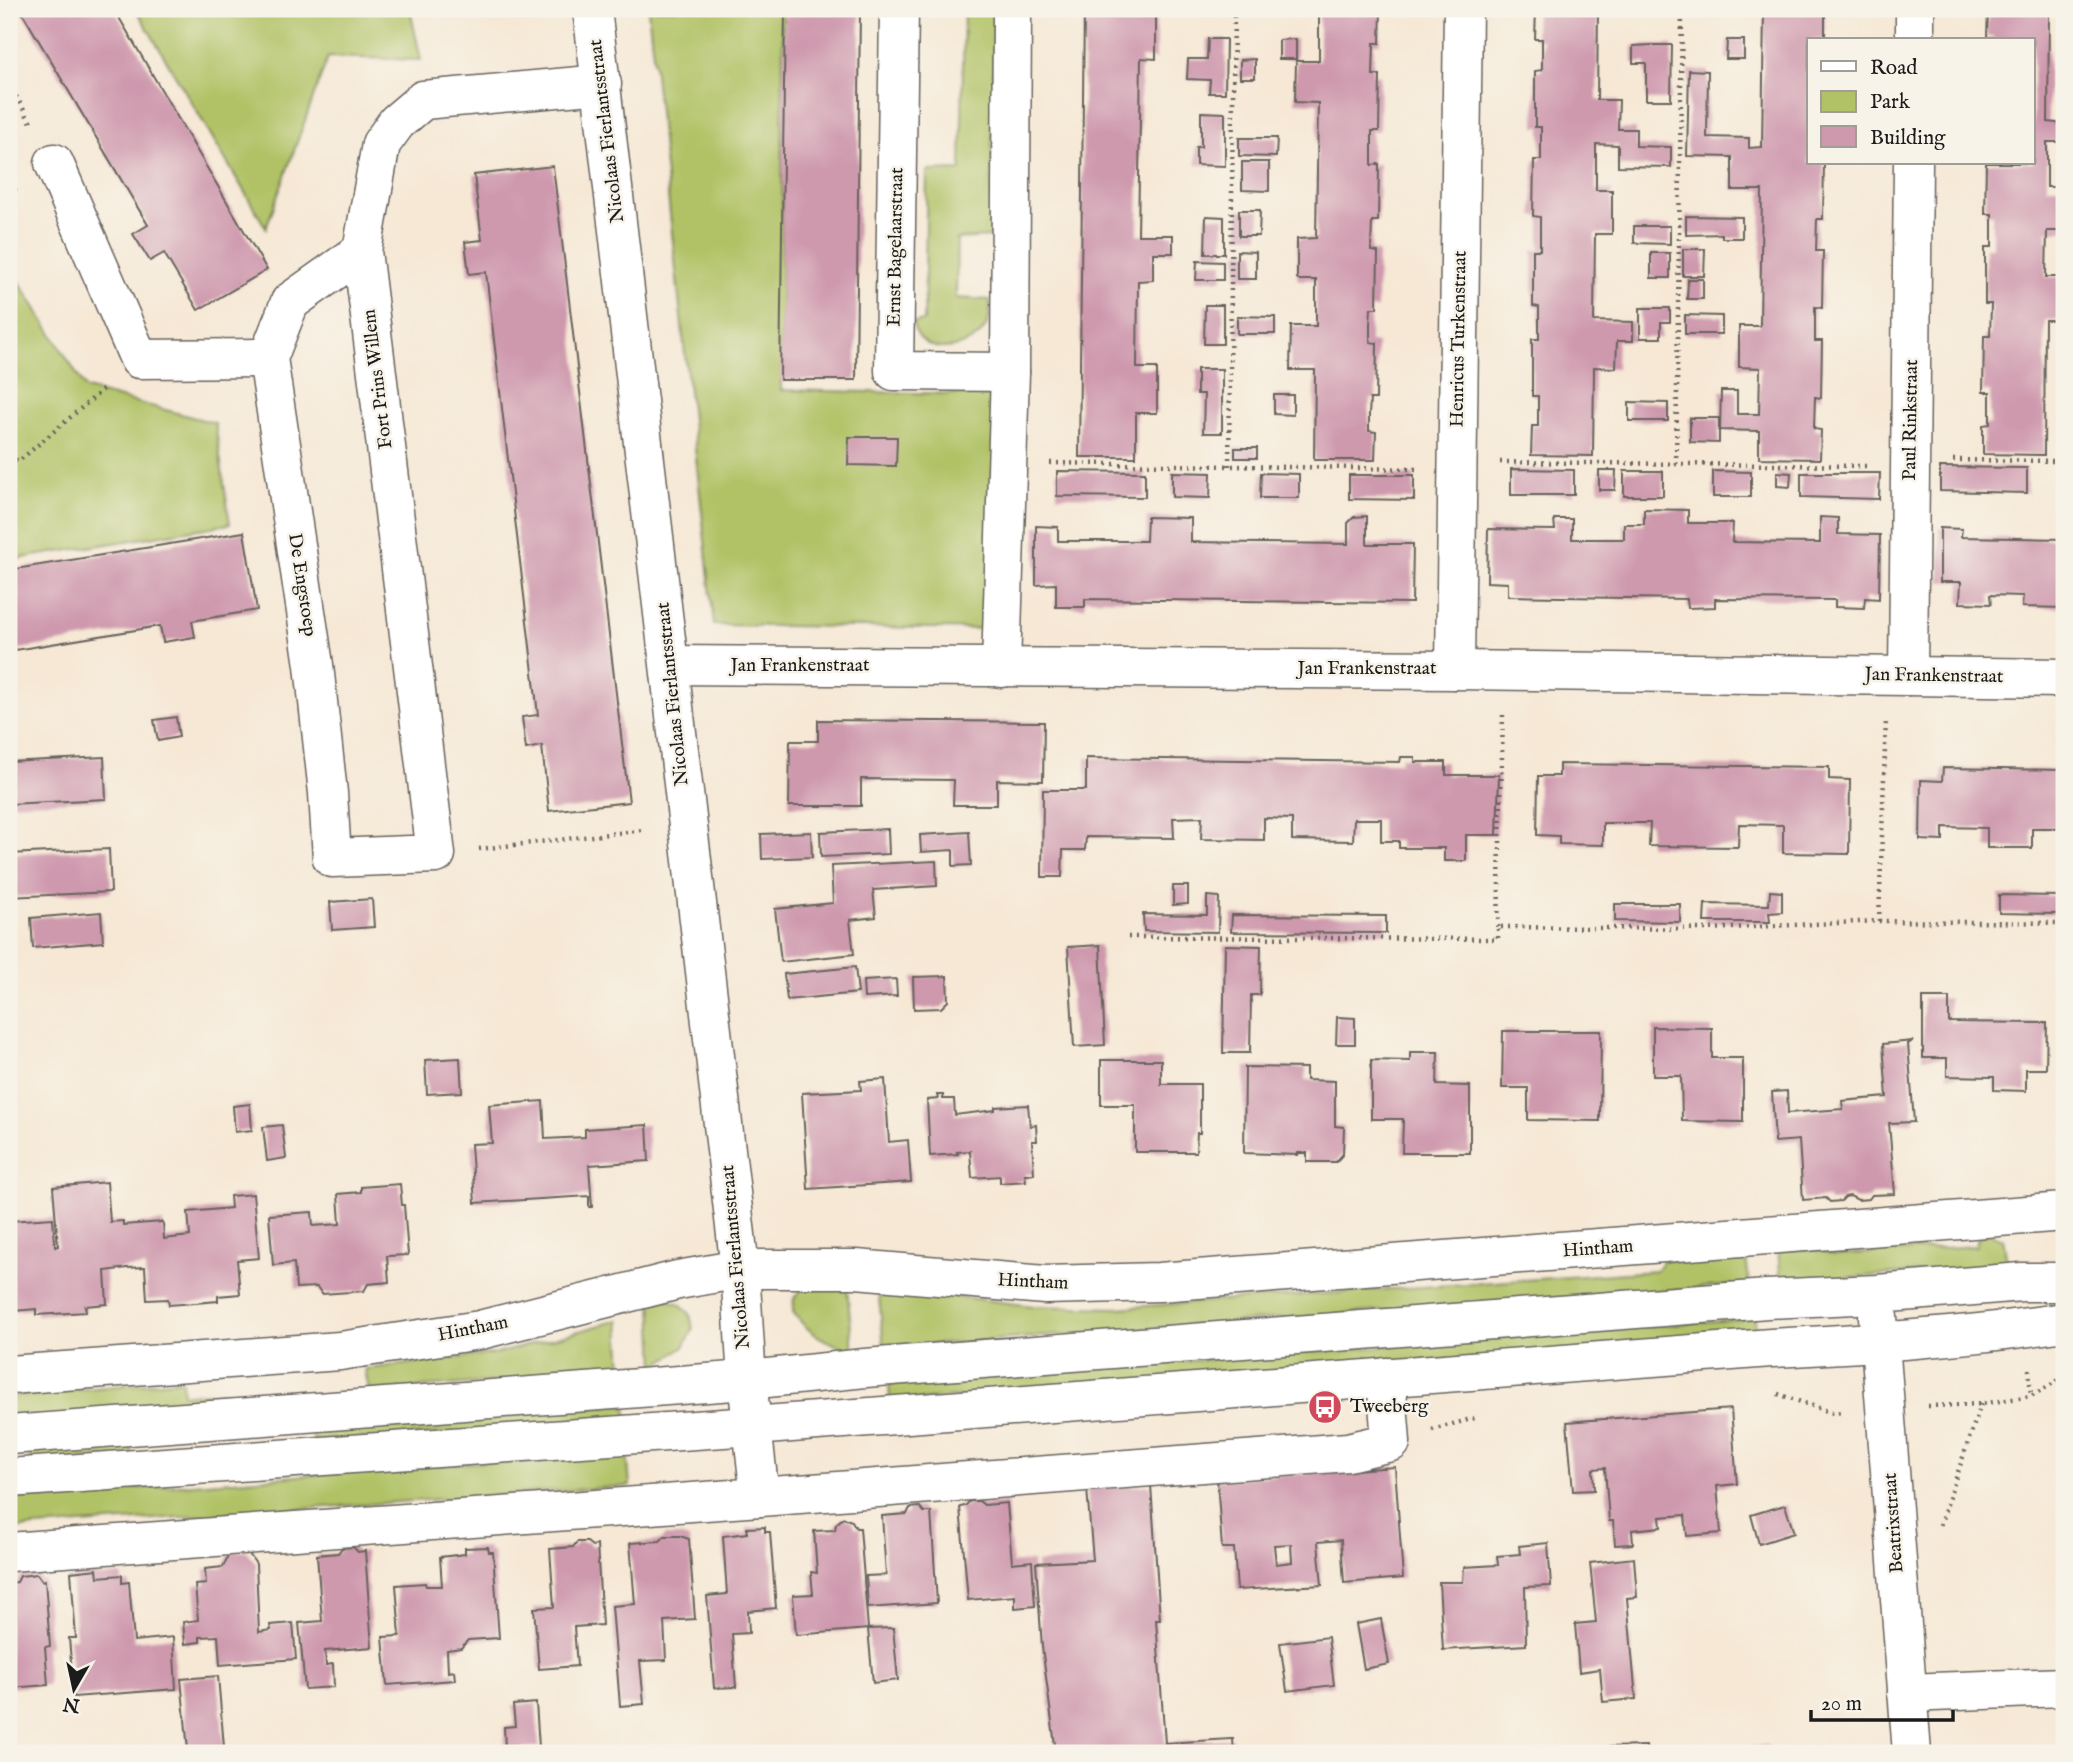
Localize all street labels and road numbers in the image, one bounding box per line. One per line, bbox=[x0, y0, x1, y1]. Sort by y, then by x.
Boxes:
street label: Nicolaas Fierlantsstraat bbox=[584, 37, 630, 224]
street label: Ernst Bagelaarstraat bbox=[883, 167, 909, 327]
street label: Henricus Turkenstraat bbox=[1445, 250, 1473, 428]
street label: Fort Prins Willem bbox=[357, 307, 398, 450]
street label: Paul Rinkstraat bbox=[1898, 359, 1924, 481]
street label: De Engstoep bbox=[282, 532, 322, 638]
street label: Nicolaas Fierlantsstraat bbox=[651, 600, 695, 787]
street label: Jan Frankenstraat bbox=[729, 654, 870, 678]
street label: Jan Frankenstraat bbox=[1296, 657, 1437, 681]
street label: Jan Frankenstraat bbox=[1862, 663, 2004, 689]
street label: Nicolaas Fierlantsstraat bbox=[716, 1164, 756, 1350]
street label: Hintham bbox=[1562, 1235, 1635, 1263]
street label: Hintham bbox=[997, 1268, 1069, 1296]
street label: Hintham bbox=[436, 1310, 510, 1348]
street label: Beatrixstraat bbox=[1878, 1472, 1909, 1574]

